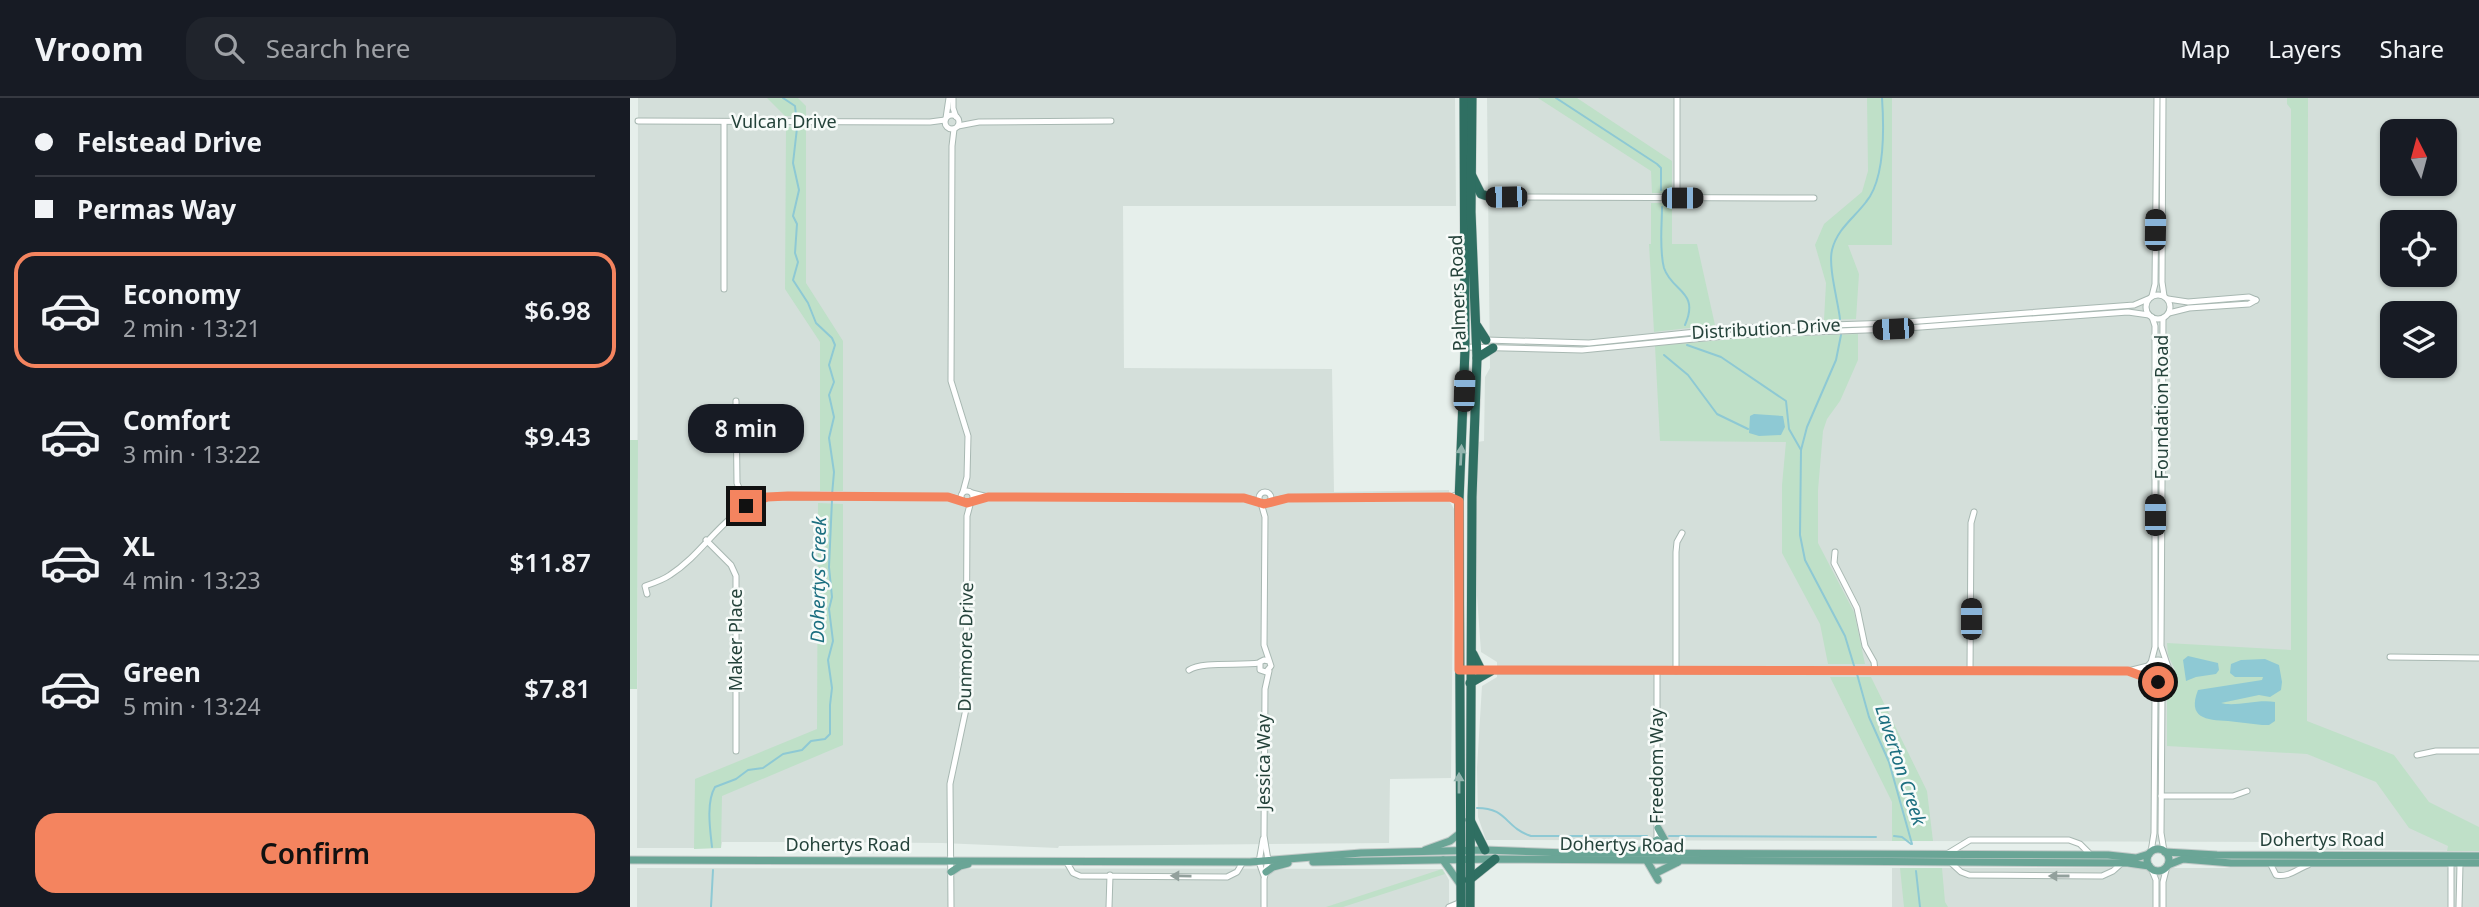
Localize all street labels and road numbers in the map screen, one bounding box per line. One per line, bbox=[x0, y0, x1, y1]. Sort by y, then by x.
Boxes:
street label: Vulcan Drive bbox=[731, 109, 837, 133]
street label: Palmers Road bbox=[1443, 234, 1471, 352]
street label: Distribution Drive bbox=[1691, 312, 1841, 344]
street label: Foundation Road bbox=[2149, 335, 2173, 479]
street label: Dunmore Drive bbox=[952, 582, 978, 712]
street label: Maker Place bbox=[723, 589, 747, 691]
street label: Freedom Way bbox=[1644, 707, 1668, 824]
street label: Jessica Way bbox=[1251, 713, 1275, 812]
street label: Dohertys Road bbox=[2260, 827, 2384, 851]
street label: Dohertys Road bbox=[1559, 831, 1685, 857]
street label: Dohertys Road bbox=[786, 832, 910, 856]

